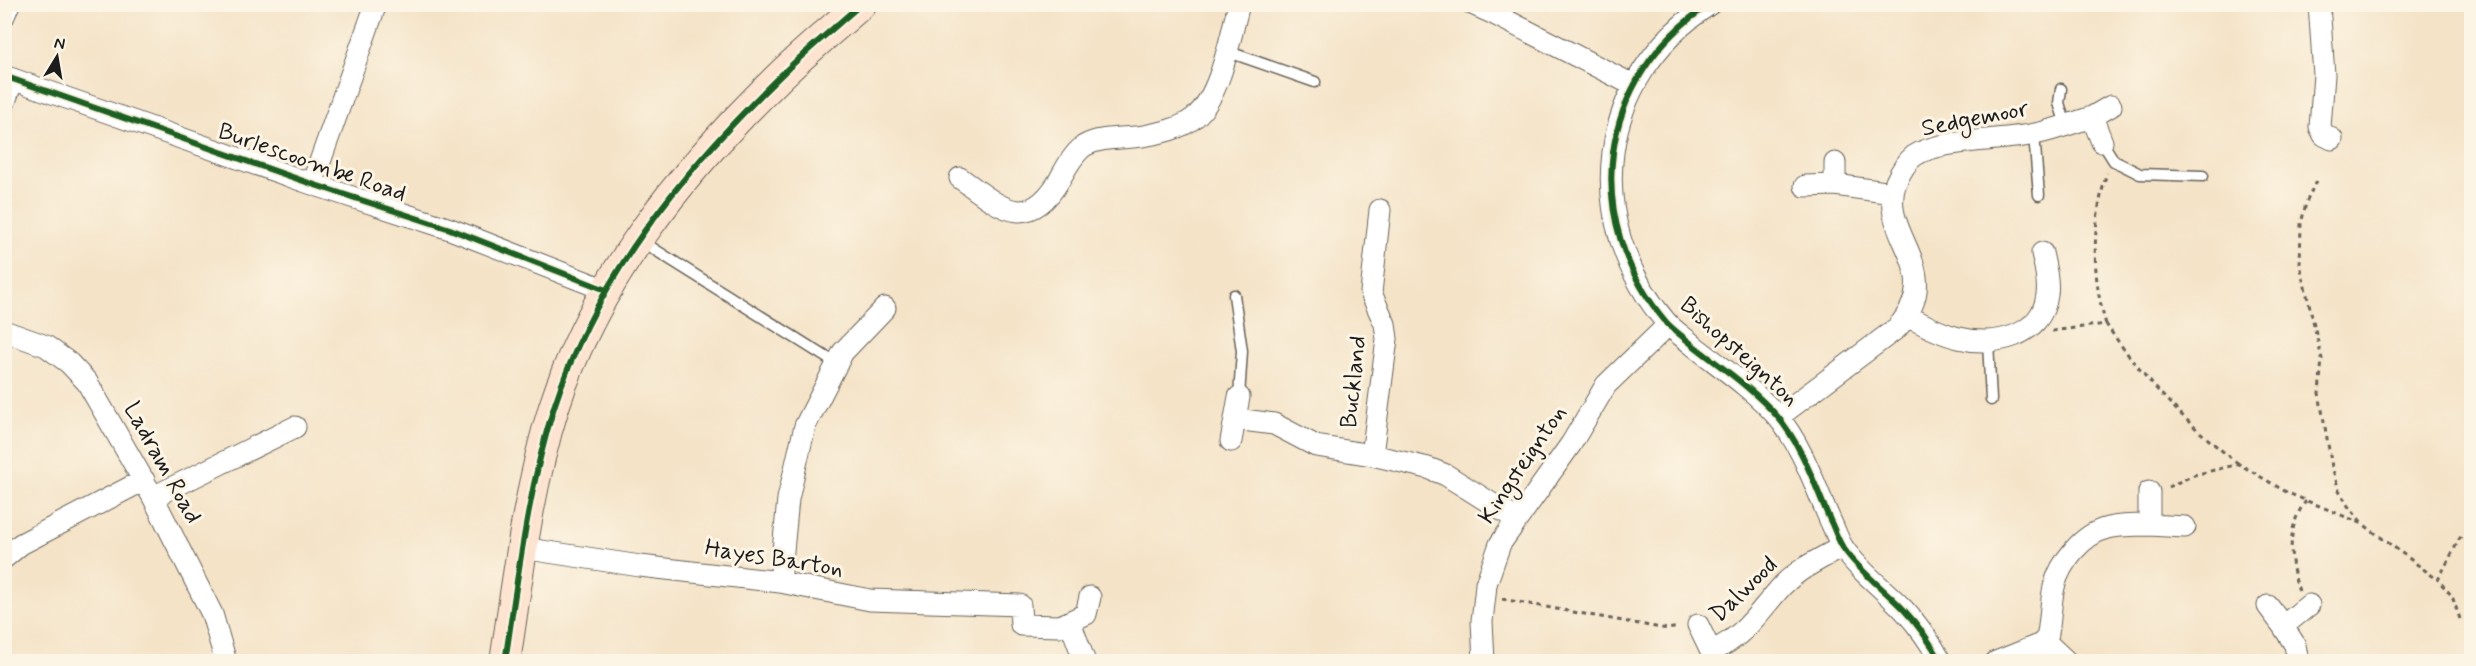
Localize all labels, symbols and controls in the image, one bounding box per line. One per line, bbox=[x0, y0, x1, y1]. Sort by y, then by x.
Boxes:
north arrow bbox=[27, 27, 87, 87]
text: N bbox=[52, 32, 67, 55]
street label: Sedgemoor bbox=[1919, 93, 2032, 147]
street label: Burlescoombe Road bbox=[214, 116, 410, 210]
street label: Bishopsteignton bbox=[1673, 290, 1805, 414]
street label: Buckland bbox=[1334, 334, 1374, 430]
street label: Ladram Road bbox=[116, 397, 208, 529]
street label: Kingsteignton bbox=[1472, 399, 1576, 532]
street label: Hayes Barton bbox=[703, 533, 845, 585]
street label: Dalwood bbox=[1703, 550, 1785, 630]

